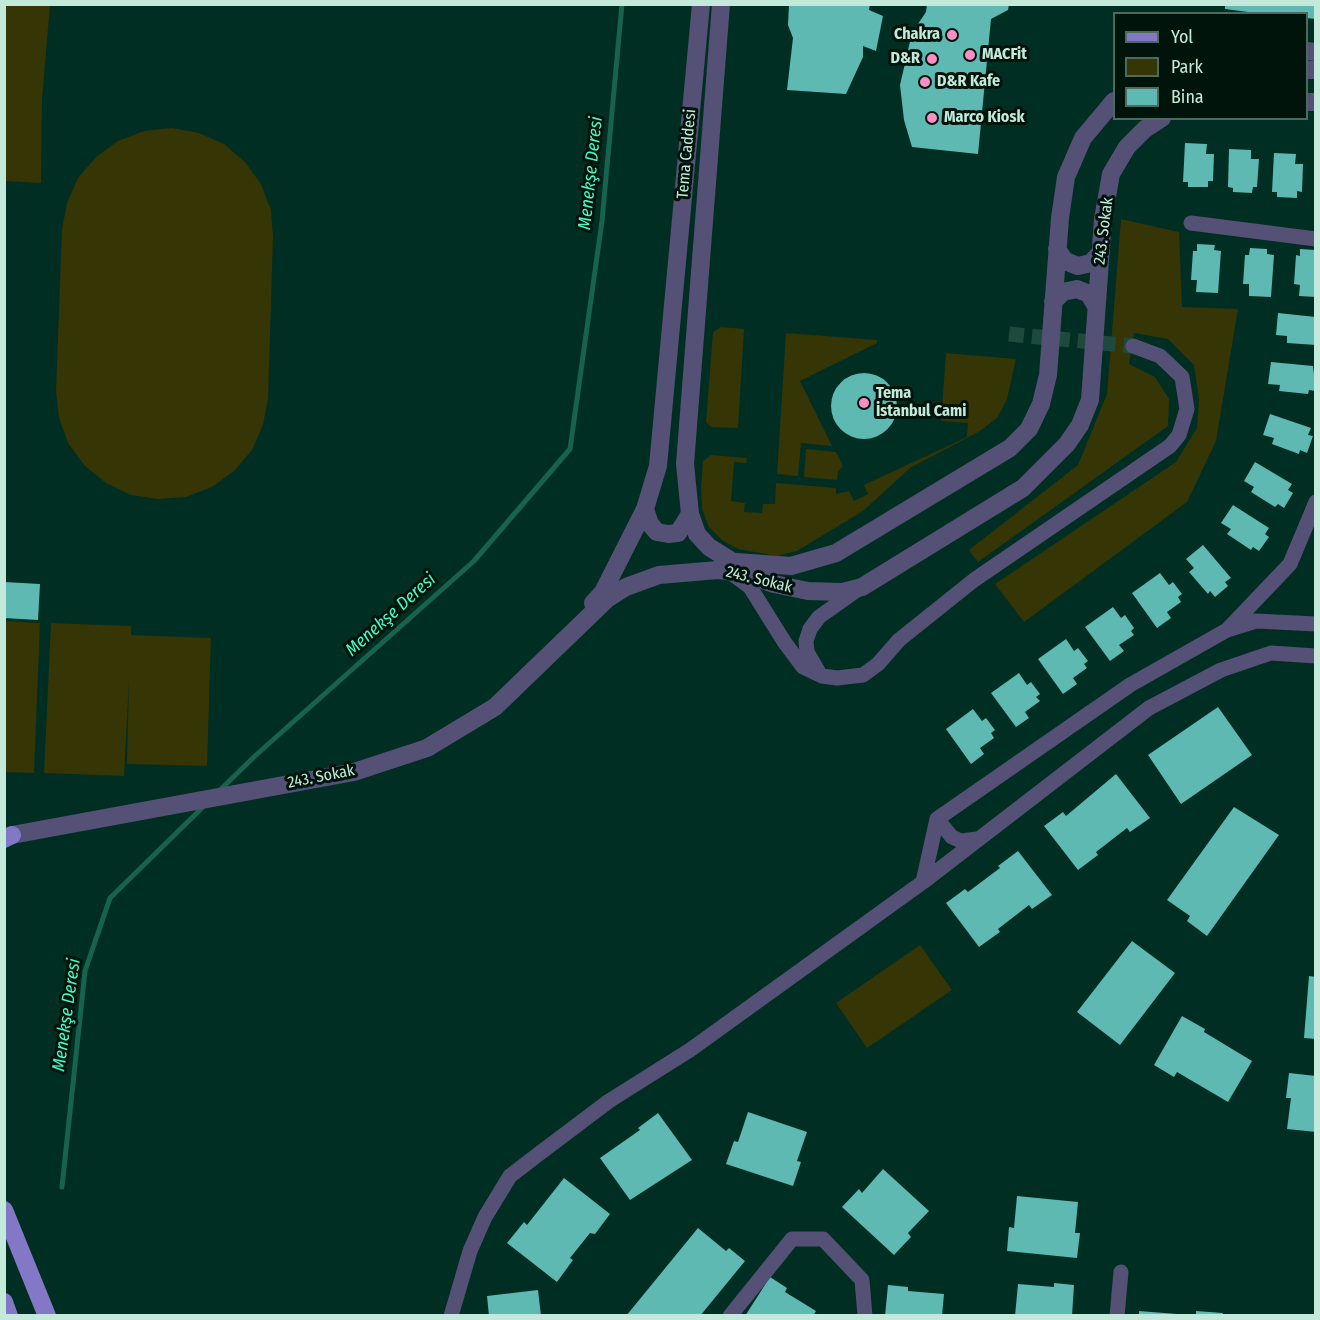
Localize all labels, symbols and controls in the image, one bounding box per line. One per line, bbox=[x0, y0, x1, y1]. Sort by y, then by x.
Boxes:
legend bbox=[1113, 12, 1308, 120]
place label: Chakra bbox=[894, 25, 940, 45]
text: Yol bbox=[1171, 26, 1193, 48]
marker: Chakra bbox=[945, 28, 959, 42]
place label: MACFit bbox=[982, 45, 1027, 65]
marker: MACFit bbox=[963, 48, 977, 62]
place label: D&R bbox=[890, 49, 920, 69]
marker: D&R bbox=[925, 52, 939, 66]
text: Park bbox=[1171, 56, 1203, 78]
place label: D&R Kafe bbox=[937, 72, 1000, 92]
marker: D&R Kafe bbox=[918, 75, 932, 89]
text: Bina bbox=[1171, 86, 1204, 108]
street label: Tema Caddesi bbox=[674, 108, 700, 200]
place label: Marco Kiosk bbox=[944, 108, 1025, 128]
marker: Marco Kiosk bbox=[925, 111, 939, 125]
water label: Menekşe Deresi bbox=[574, 115, 608, 231]
street label: 243. Sokak bbox=[1090, 196, 1118, 266]
place label: Tema İstanbul Cami bbox=[876, 384, 966, 422]
marker: Tema İstanbul Cami bbox=[857, 396, 871, 410]
street label: 243. Sokak bbox=[724, 563, 794, 597]
water label: Menekşe Deresi bbox=[341, 569, 441, 661]
street label: 243. Sokak bbox=[286, 761, 356, 793]
water label: Menekşe Deresi bbox=[48, 957, 86, 1073]

